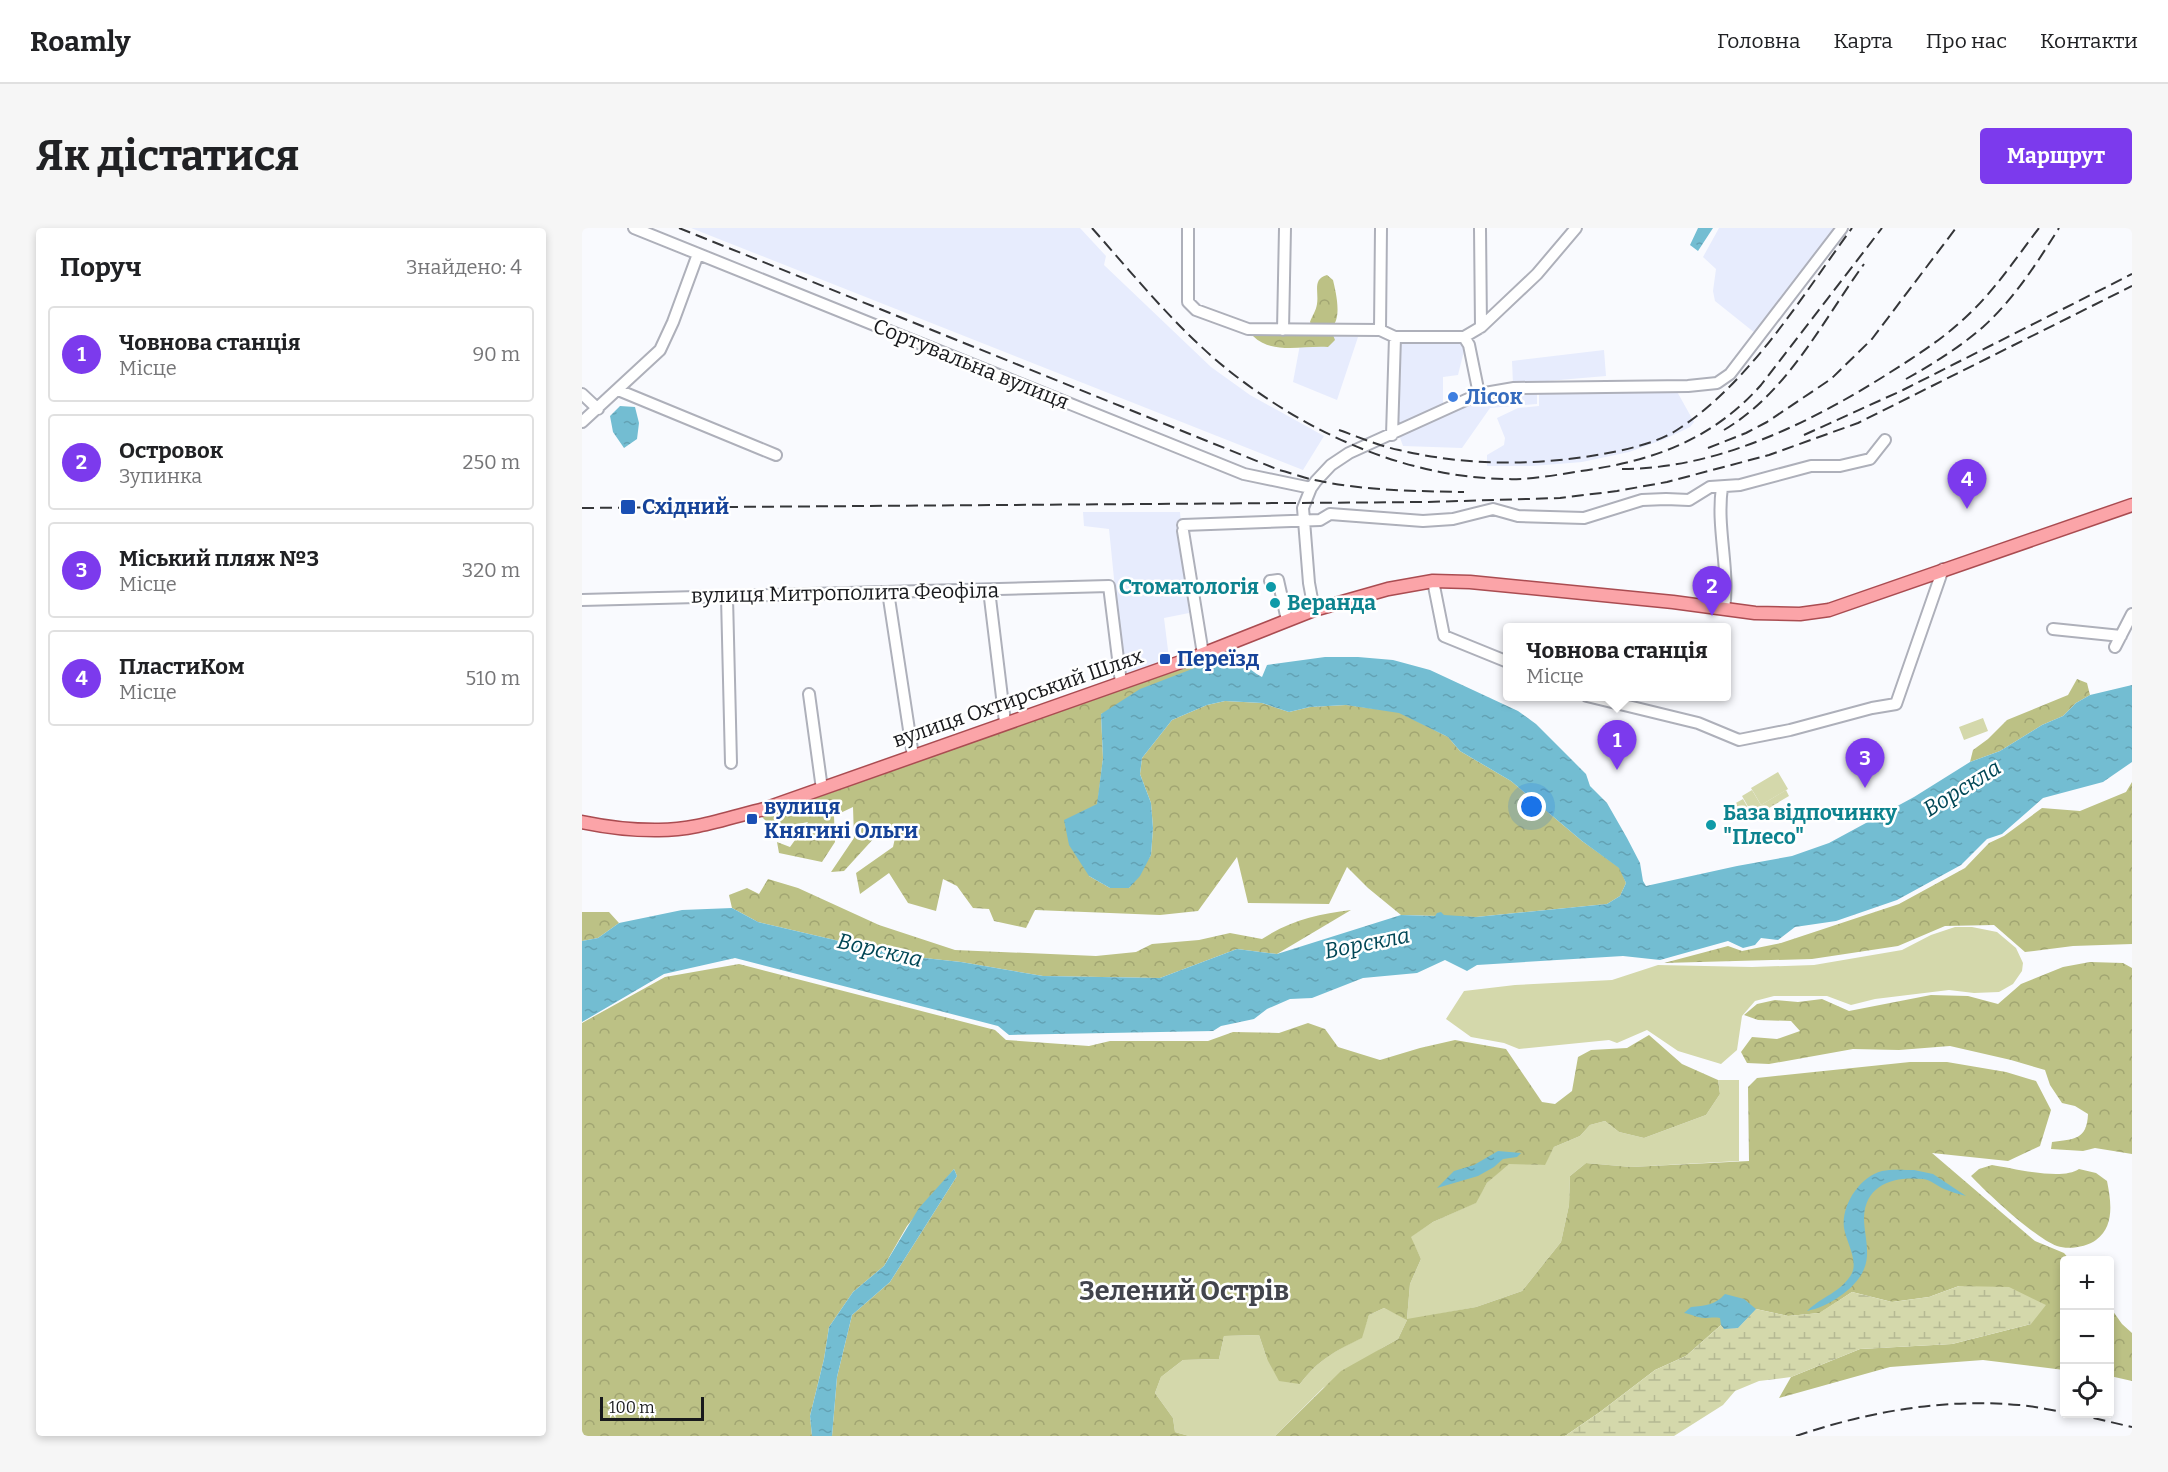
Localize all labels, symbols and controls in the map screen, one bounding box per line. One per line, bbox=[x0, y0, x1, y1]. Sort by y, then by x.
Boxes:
text: Roamly bbox=[30, 25, 131, 58]
text: Головна bbox=[1717, 28, 1801, 54]
text: Карта bbox=[1834, 28, 1893, 54]
text: Про нас bbox=[1926, 28, 2007, 54]
text: Контакти bbox=[2040, 28, 2138, 54]
button: Маршрут bbox=[1980, 128, 2132, 184]
text: Як дістатися bbox=[36, 131, 299, 181]
text: Поруч bbox=[60, 252, 142, 283]
text: Знайдено: 4 bbox=[406, 255, 522, 279]
street label: Сортувальна вулиця bbox=[869, 313, 1073, 415]
text: Човнова станція bbox=[119, 329, 301, 356]
text: 1 bbox=[77, 342, 86, 366]
text: 90 m bbox=[472, 342, 520, 366]
text: Місце bbox=[119, 356, 177, 380]
place label: Лісок bbox=[1465, 384, 1523, 410]
marker: Лісок bbox=[1446, 390, 1460, 404]
text: Островок bbox=[119, 437, 223, 464]
text: 2 bbox=[76, 450, 87, 474]
text: 250 m bbox=[463, 450, 520, 474]
pin: 4 bbox=[1948, 460, 1986, 509]
text: Зупинка bbox=[119, 464, 202, 488]
place label: Східний bbox=[642, 494, 729, 520]
marker: Східний bbox=[619, 498, 637, 516]
text: Міський пляж №3 bbox=[119, 545, 319, 572]
text: 3 bbox=[76, 558, 87, 582]
text: 320 m bbox=[462, 558, 520, 582]
pin: 2 bbox=[1692, 566, 1732, 616]
text: Місце bbox=[119, 572, 177, 596]
place label: Стоматологія bbox=[1119, 574, 1259, 600]
street label: вулиця Митрополита Феофіла bbox=[691, 577, 1000, 609]
marker: Стоматологія bbox=[1264, 580, 1278, 594]
place label: Веранда bbox=[1287, 590, 1376, 616]
marker: Веранда bbox=[1268, 596, 1282, 610]
popup bbox=[1503, 623, 1731, 701]
text: Човнова станція bbox=[1526, 637, 1708, 664]
street label: вулиця Охтирський Шлях bbox=[889, 643, 1147, 753]
place label: Переїзд bbox=[1177, 646, 1260, 672]
marker: Переїзд bbox=[1158, 652, 1172, 666]
text: ПластиКом bbox=[119, 653, 245, 680]
text: Місце bbox=[1526, 664, 1584, 688]
text: 4 bbox=[75, 666, 88, 690]
text: 510 m bbox=[466, 666, 520, 690]
text: Місце bbox=[119, 680, 177, 704]
pin: 1 bbox=[1598, 720, 1636, 770]
pin: 3 bbox=[1846, 738, 1884, 788]
water label: Ворскла bbox=[1918, 754, 2006, 822]
your location bbox=[1517, 792, 1546, 821]
place label: вулиця Княгині Ольги bbox=[764, 794, 918, 844]
place label: База відпочинку "Плесо" bbox=[1723, 800, 1897, 850]
marker: вулиця Княгині Ольги bbox=[745, 812, 759, 826]
marker: База відпочинку "Плесо" bbox=[1704, 818, 1718, 832]
water label: Ворскла bbox=[1322, 921, 1412, 965]
water label: Ворскла bbox=[835, 927, 925, 973]
map controls bbox=[2060, 1256, 2114, 1418]
button: + bbox=[2060, 1256, 2114, 1310]
district label: Зелений Острів bbox=[1079, 1275, 1289, 1307]
button: − bbox=[2060, 1310, 2114, 1364]
button: locate bbox=[2060, 1364, 2114, 1418]
scale bar bbox=[600, 1394, 704, 1422]
text: 100 m bbox=[609, 1398, 654, 1417]

